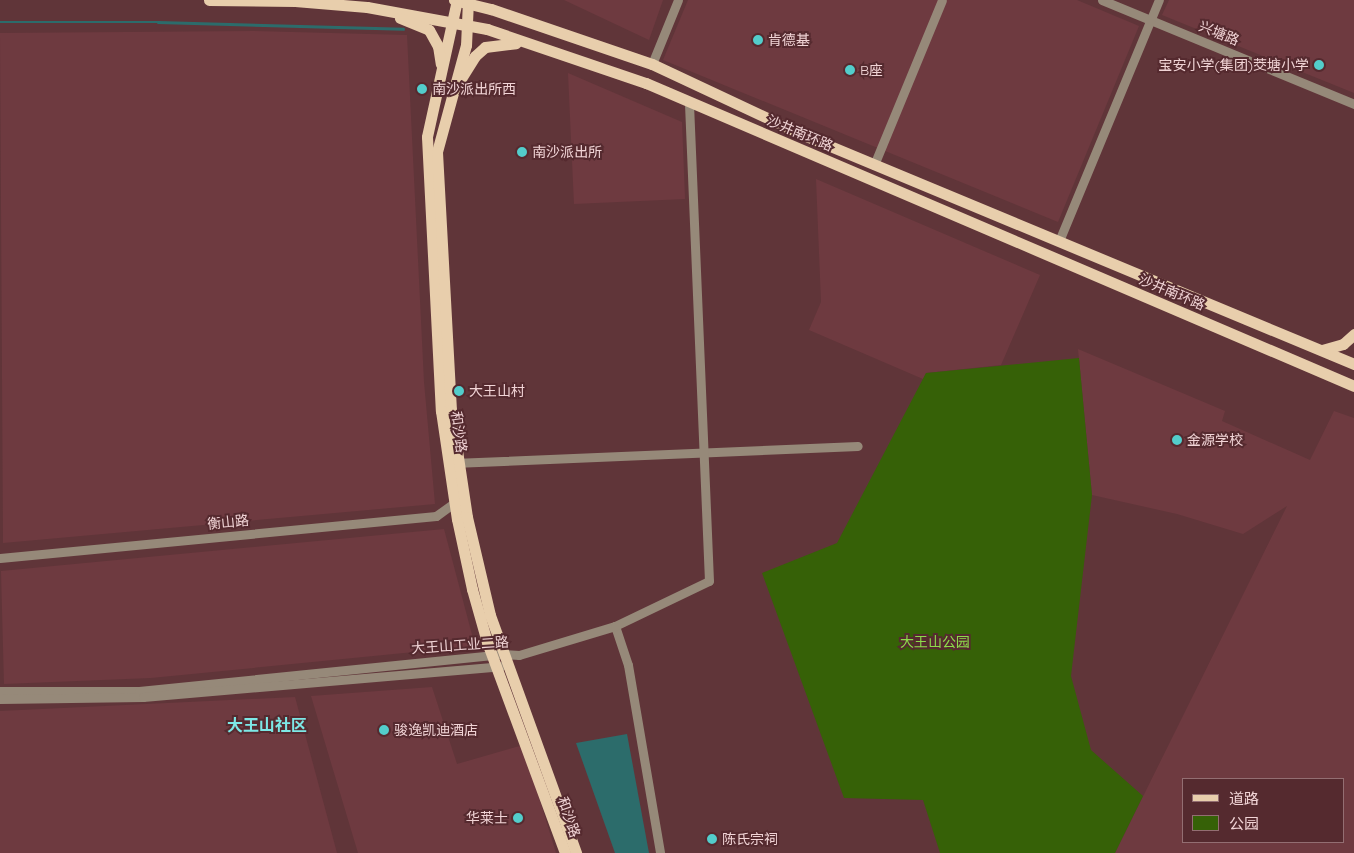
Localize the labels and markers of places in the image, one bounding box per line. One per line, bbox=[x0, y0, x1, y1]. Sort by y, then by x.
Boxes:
place label: 肯德基 bbox=[768, 32, 810, 48]
marker: 肯德基 bbox=[752, 34, 764, 46]
place label: 宝安小学(集团)茭塘小学 bbox=[1159, 57, 1309, 73]
marker: 宝安小学(集团)茭塘小学 bbox=[1313, 59, 1325, 71]
place label: B座 bbox=[860, 62, 883, 78]
marker: B座 bbox=[844, 64, 856, 76]
place label: 南沙派出所西 bbox=[432, 81, 516, 97]
marker: 南沙派出所西 bbox=[416, 83, 428, 95]
place label: 南沙派出所 bbox=[532, 144, 602, 160]
marker: 南沙派出所 bbox=[516, 146, 528, 158]
place label: 大王山村 bbox=[469, 383, 525, 399]
marker: 大王山村 bbox=[453, 385, 465, 397]
place label: 金源学校 bbox=[1187, 432, 1243, 448]
marker: 金源学校 bbox=[1171, 434, 1183, 446]
place label: 骏逸凯迪酒店 bbox=[394, 722, 478, 738]
marker: 骏逸凯迪酒店 bbox=[378, 724, 390, 736]
place label: 华莱士 bbox=[466, 810, 508, 826]
marker: 华莱士 bbox=[512, 812, 524, 824]
place label: 陈氏宗祠 bbox=[722, 831, 778, 847]
marker: 陈氏宗祠 bbox=[706, 833, 718, 845]

